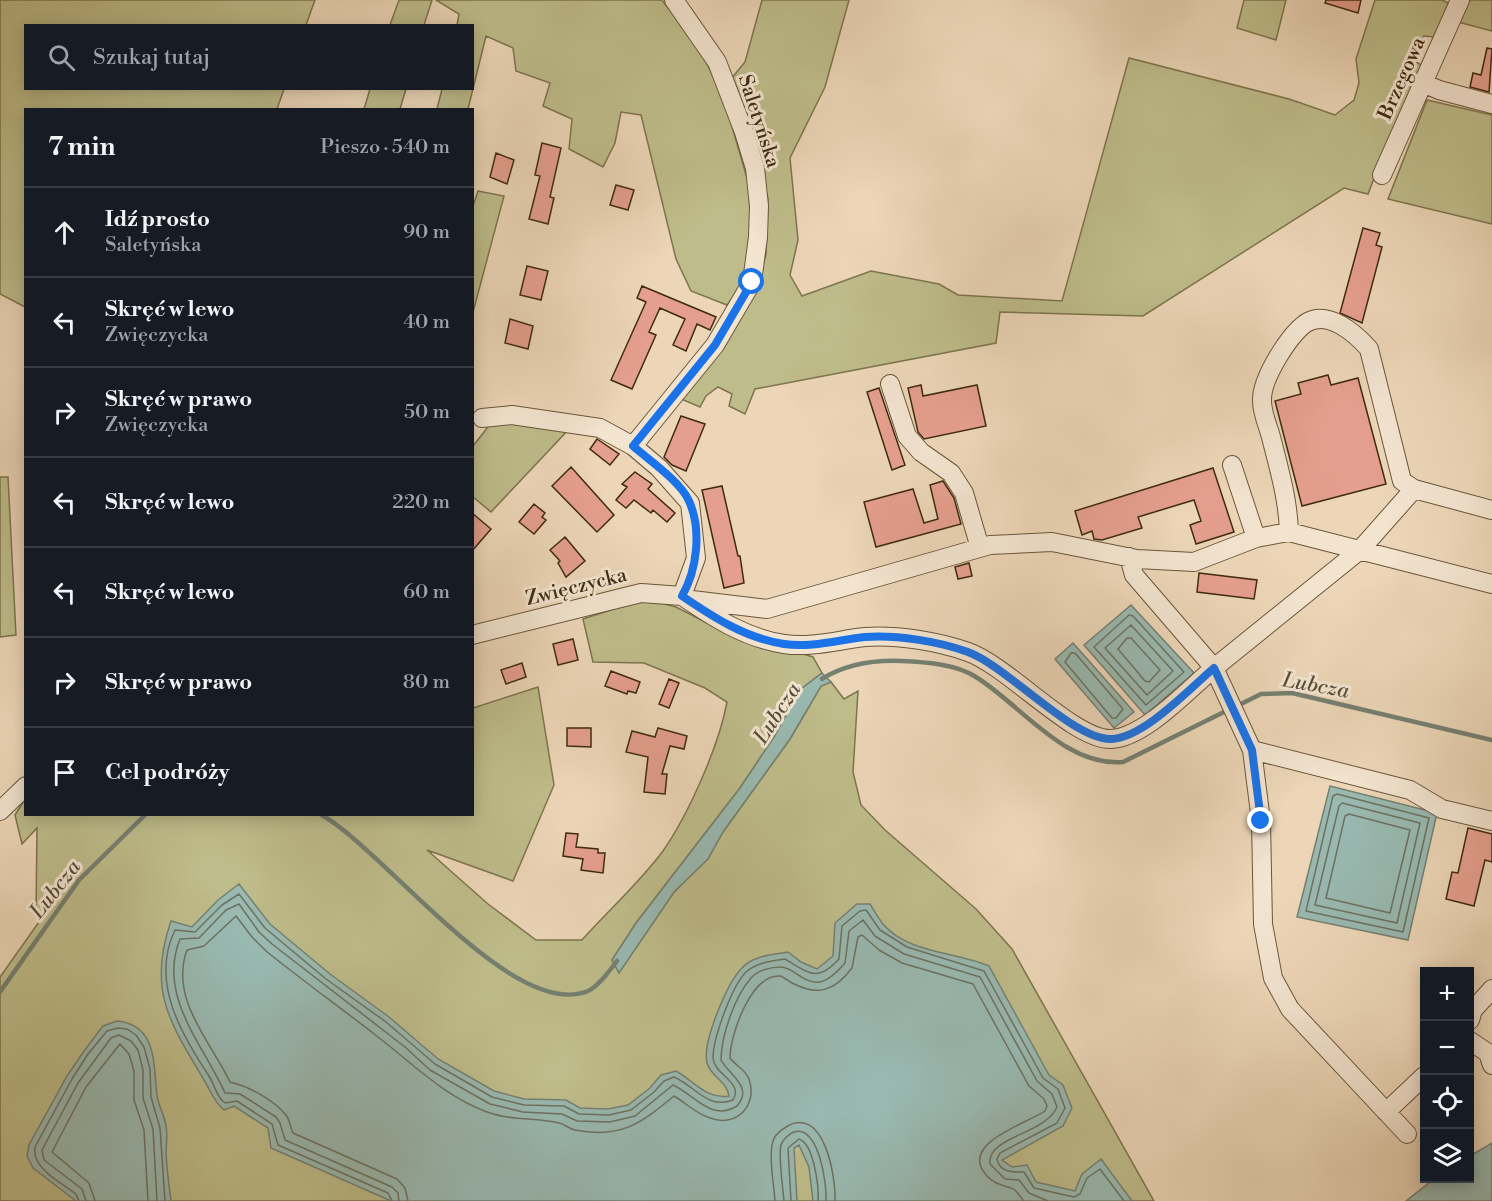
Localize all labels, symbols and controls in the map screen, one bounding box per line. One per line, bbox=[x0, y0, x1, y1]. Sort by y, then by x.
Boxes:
search box bbox=[24, 24, 474, 90]
street label: Brzegowa bbox=[1373, 33, 1432, 125]
icon: search bbox=[45, 41, 78, 74]
text: Szukaj tutaj bbox=[93, 44, 210, 71]
street label: Saletyńska bbox=[732, 72, 786, 172]
text: 7 min bbox=[48, 131, 115, 163]
text: Pieszo · 540 m bbox=[320, 135, 450, 160]
text: Idź prosto bbox=[105, 206, 210, 233]
icon: ahead bbox=[48, 216, 81, 249]
text: 90 m bbox=[403, 220, 450, 245]
text: Saletyńska bbox=[105, 233, 201, 258]
route start bbox=[738, 268, 764, 294]
text: Skręć w lewo bbox=[105, 296, 234, 323]
icon: left bbox=[48, 306, 81, 339]
text: 40 m bbox=[403, 310, 450, 335]
text: Zwięczycka bbox=[105, 323, 208, 348]
text: Skręć w prawo bbox=[105, 386, 252, 413]
icon: right bbox=[48, 396, 81, 429]
text: 50 m bbox=[404, 400, 450, 425]
text: Zwięczycka bbox=[105, 413, 208, 438]
icon: left bbox=[48, 486, 81, 519]
text: Skręć w lewo bbox=[105, 489, 234, 516]
text: 220 m bbox=[392, 490, 450, 515]
street label: Zwięczycka bbox=[523, 563, 630, 612]
icon: left bbox=[48, 576, 81, 609]
text: Skręć w lewo bbox=[105, 579, 234, 606]
text: 60 m bbox=[403, 580, 450, 605]
icon: right bbox=[48, 666, 81, 699]
water label: Lubcza bbox=[1280, 667, 1351, 705]
text: Skręć w prawo bbox=[105, 669, 252, 696]
text: 80 m bbox=[403, 670, 450, 695]
water label: Lubcza bbox=[748, 678, 807, 750]
icon: arrive bbox=[48, 756, 81, 789]
text: Cel podróży bbox=[105, 759, 229, 786]
route end bbox=[1247, 807, 1273, 833]
water label: Lubcza bbox=[24, 855, 87, 925]
map controls bbox=[1420, 967, 1474, 1183]
button: + bbox=[1420, 967, 1474, 1021]
button: − bbox=[1420, 1021, 1474, 1075]
button: locate bbox=[1420, 1075, 1474, 1129]
button: layers bbox=[1420, 1129, 1474, 1183]

